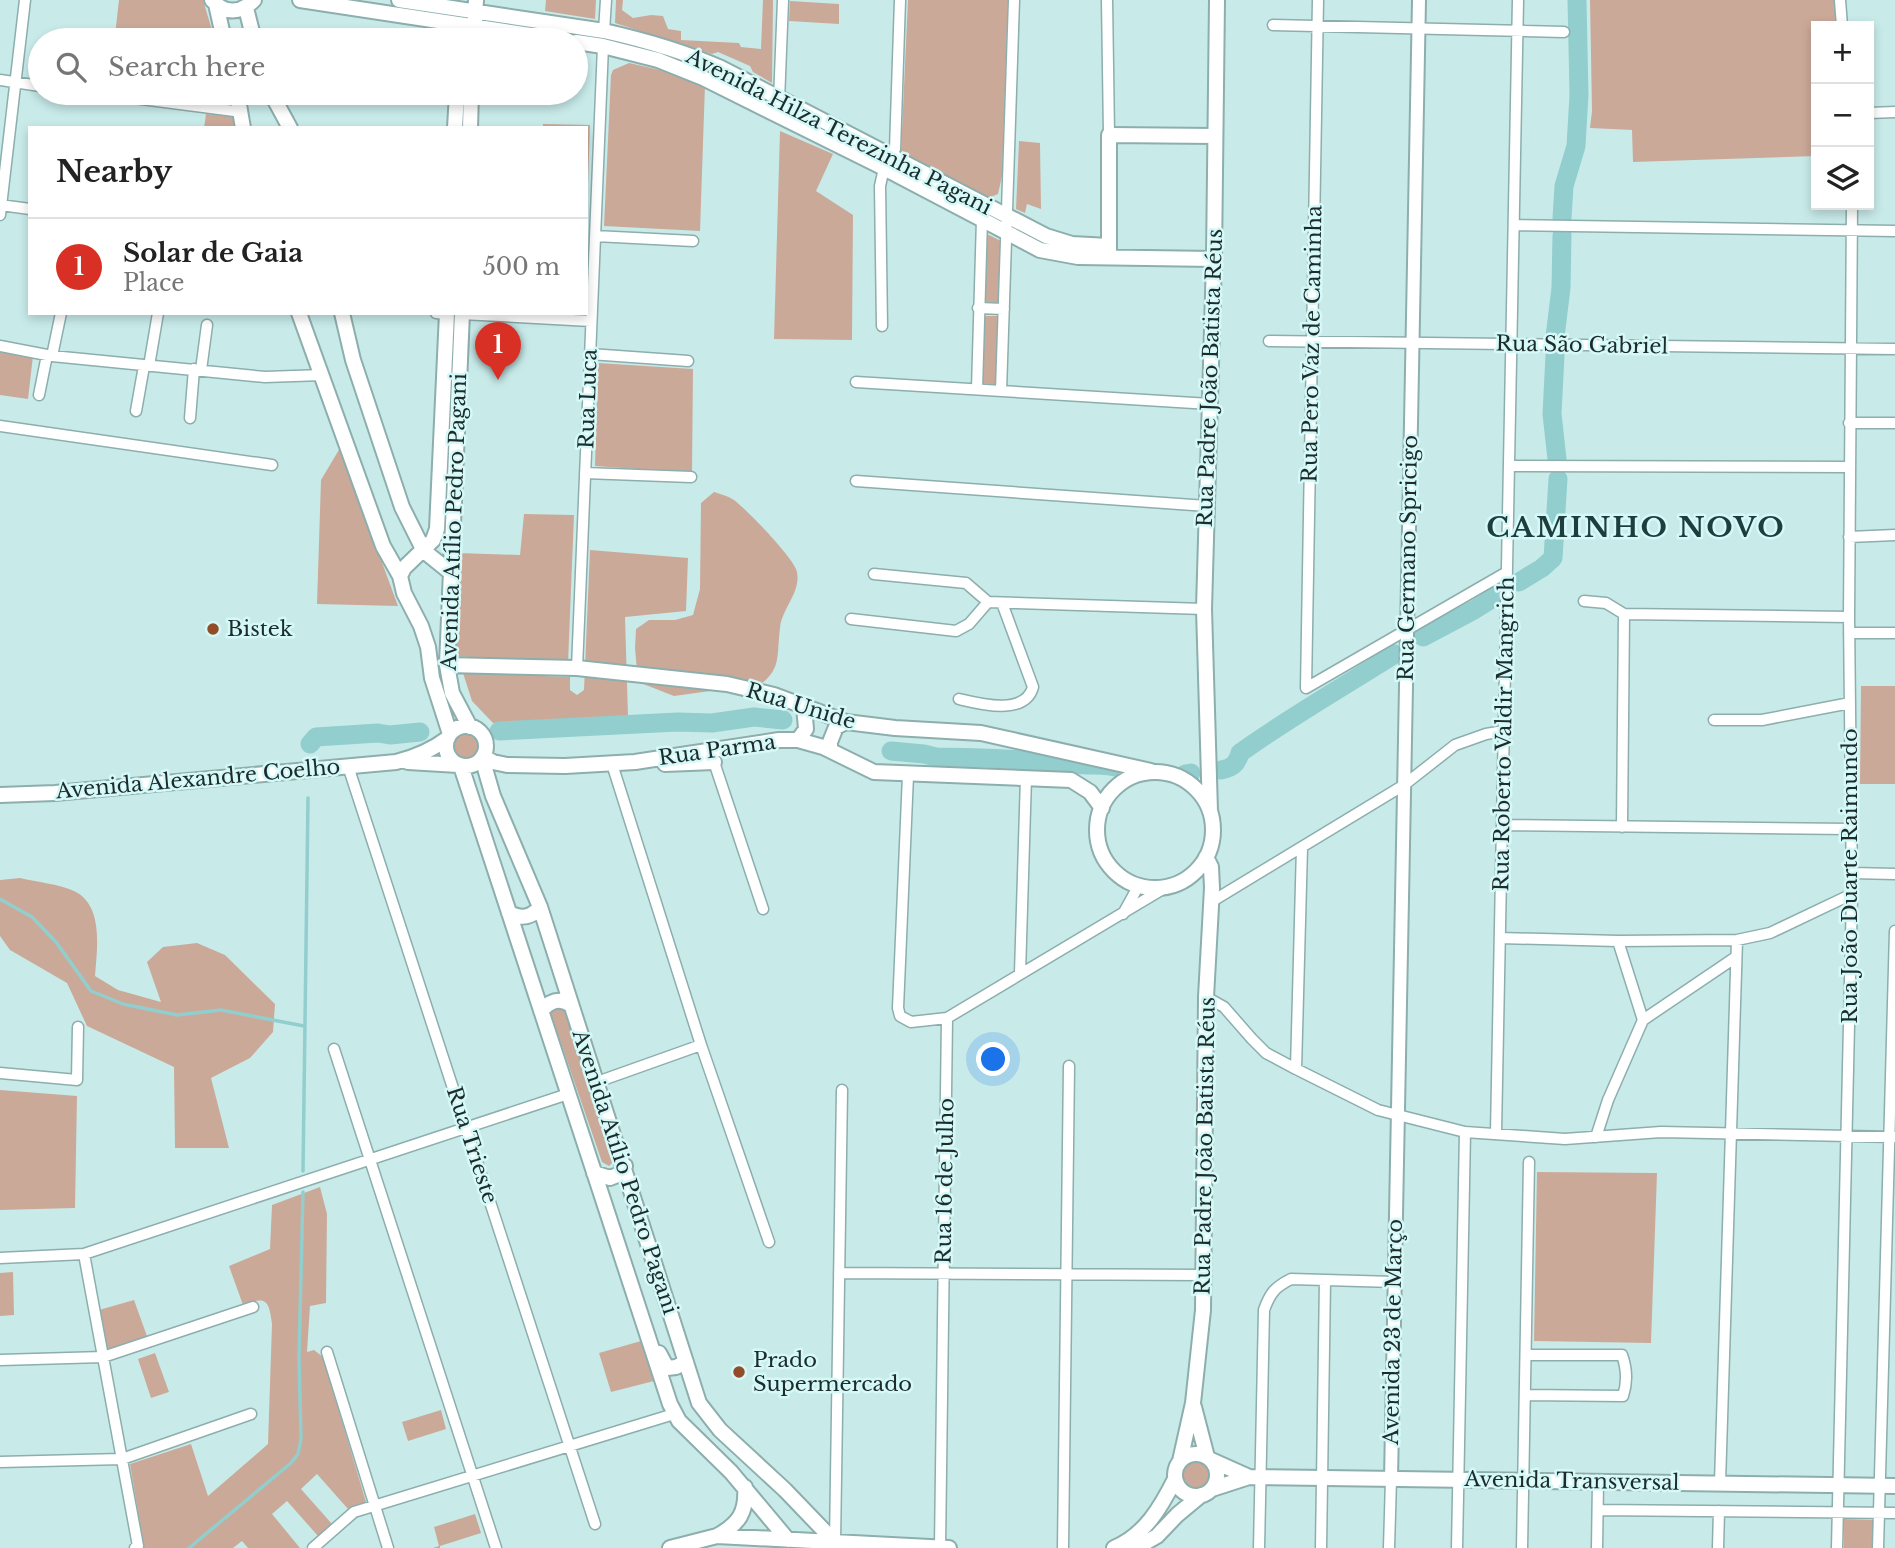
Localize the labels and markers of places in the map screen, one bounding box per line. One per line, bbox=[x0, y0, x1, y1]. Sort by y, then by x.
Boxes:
pin: 1 bbox=[475, 322, 521, 380]
place label: Bistek bbox=[227, 616, 293, 642]
marker: Bistek bbox=[205, 621, 221, 637]
place label: Prado Supermercado bbox=[753, 1347, 912, 1397]
marker: Prado Supermercado bbox=[731, 1364, 747, 1380]

